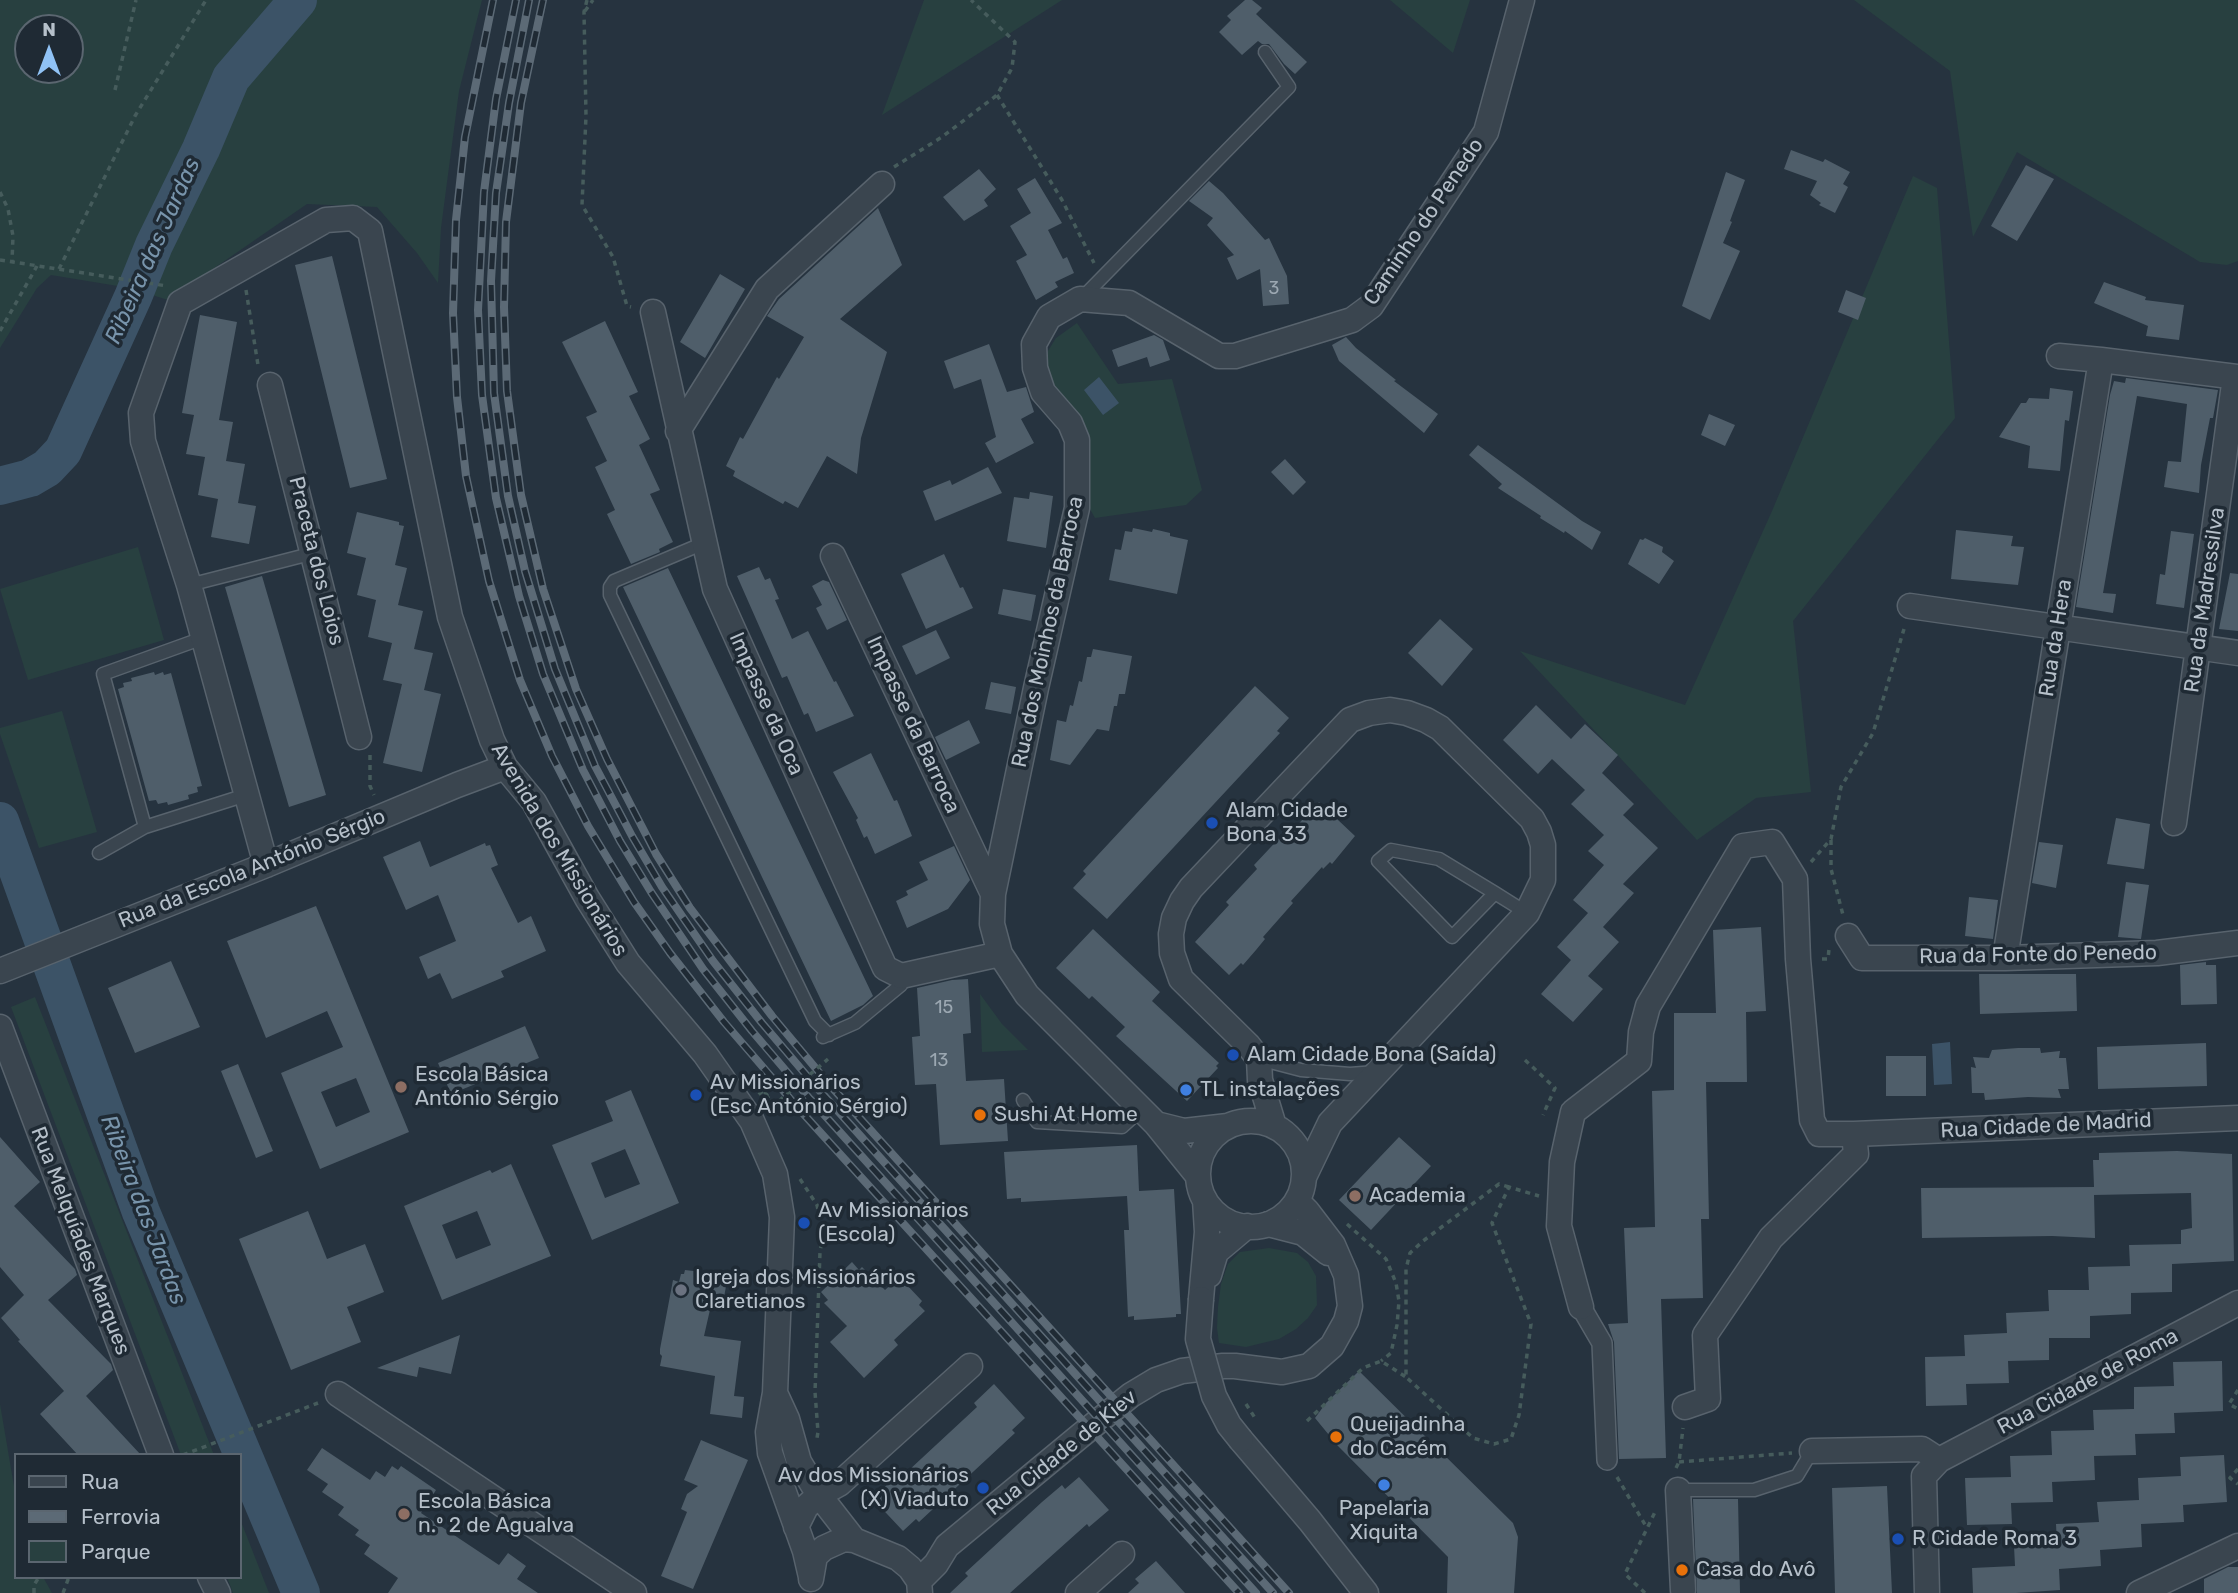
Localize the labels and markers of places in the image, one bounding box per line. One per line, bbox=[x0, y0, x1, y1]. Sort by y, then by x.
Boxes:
place label: Alam Cidade Bona 33 bbox=[1226, 798, 1348, 848]
marker: Alam Cidade Bona 33 bbox=[1204, 815, 1220, 831]
place label: Alam Cidade Bona (Saída) bbox=[1247, 1042, 1496, 1068]
marker: Alam Cidade Bona (Saída) bbox=[1225, 1047, 1241, 1063]
place label: Escola Básica António Sérgio bbox=[415, 1062, 559, 1112]
place label: Av Missionários (Esc António Sérgio) bbox=[710, 1070, 908, 1120]
place label: TL instalações bbox=[1200, 1077, 1340, 1103]
marker: Escola Básica António Sérgio bbox=[393, 1079, 409, 1095]
marker: TL instalações bbox=[1178, 1082, 1194, 1098]
marker: Av Missionários (Esc António Sérgio) bbox=[688, 1087, 704, 1103]
place label: Sushi At Home bbox=[994, 1102, 1138, 1128]
marker: Sushi At Home bbox=[972, 1107, 988, 1123]
place label: Academia bbox=[1369, 1183, 1466, 1209]
marker: Academia bbox=[1347, 1188, 1363, 1204]
place label: Av Missionários (Escola) bbox=[818, 1198, 969, 1248]
marker: Av Missionários (Escola) bbox=[796, 1215, 812, 1231]
place label: Igreja dos Missionários Claretianos bbox=[695, 1265, 916, 1315]
marker: Igreja dos Missionários Claretianos bbox=[673, 1282, 689, 1298]
place label: Queijadinha do Cacém bbox=[1350, 1412, 1465, 1462]
marker: Queijadinha do Cacém bbox=[1328, 1429, 1344, 1445]
place label: Av dos Missionários (X) Viaduto bbox=[778, 1463, 969, 1513]
marker: Papelaria Xiquita bbox=[1376, 1477, 1392, 1493]
marker: Av dos Missionários (X) Viaduto bbox=[975, 1480, 991, 1496]
place label: Escola Básica n.º 2 de Agualva bbox=[418, 1489, 574, 1539]
place label: Papelaria Xiquita bbox=[1339, 1496, 1429, 1546]
marker: Escola Básica n.º 2 de Agualva bbox=[396, 1506, 412, 1522]
place label: R Cidade Roma 3 bbox=[1912, 1526, 2077, 1552]
marker: R Cidade Roma 3 bbox=[1890, 1531, 1906, 1547]
place label: Casa do Avô bbox=[1696, 1557, 1815, 1583]
marker: Casa do Avô bbox=[1674, 1562, 1690, 1578]

